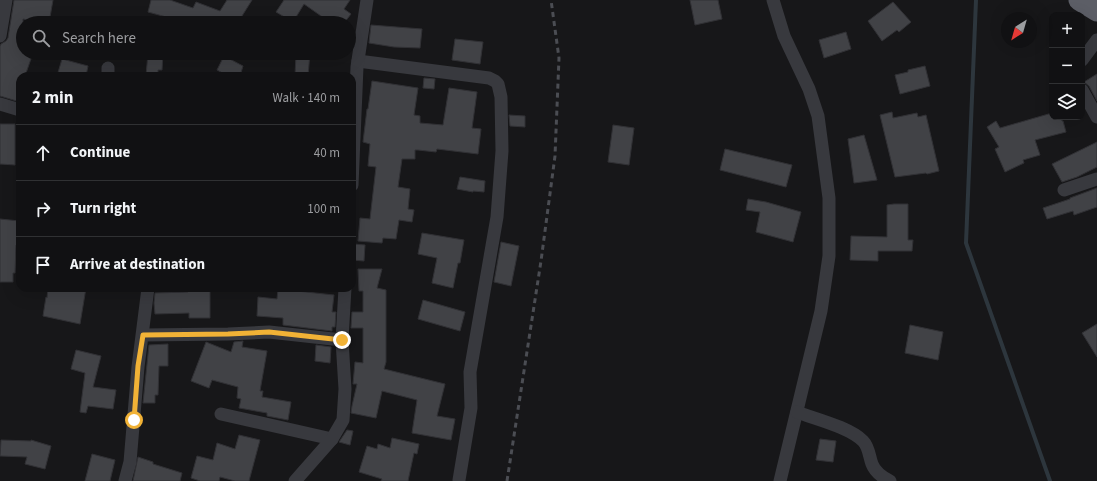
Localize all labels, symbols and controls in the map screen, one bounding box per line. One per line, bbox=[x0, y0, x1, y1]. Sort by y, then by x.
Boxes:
north arrow bbox=[1001, 12, 1037, 48]
map controls bbox=[1049, 12, 1085, 120]
button: + bbox=[1049, 12, 1085, 48]
search box bbox=[16, 16, 356, 60]
icon: search bbox=[30, 27, 52, 49]
text: Search here bbox=[62, 28, 136, 49]
button: − bbox=[1049, 48, 1085, 84]
button: layers bbox=[1049, 84, 1085, 120]
text: 2 min bbox=[32, 86, 73, 110]
text: Walk · 140 m bbox=[272, 89, 340, 107]
icon: ahead bbox=[32, 142, 54, 164]
text: Continue bbox=[70, 142, 130, 163]
text: 40 m bbox=[314, 144, 340, 162]
icon: right bbox=[32, 198, 54, 220]
text: Turn right bbox=[70, 198, 136, 219]
text: 100 m bbox=[307, 200, 340, 218]
icon: arrive bbox=[32, 254, 54, 276]
text: Arrive at destination bbox=[70, 254, 205, 275]
route end bbox=[333, 331, 351, 349]
route start bbox=[125, 411, 143, 429]

